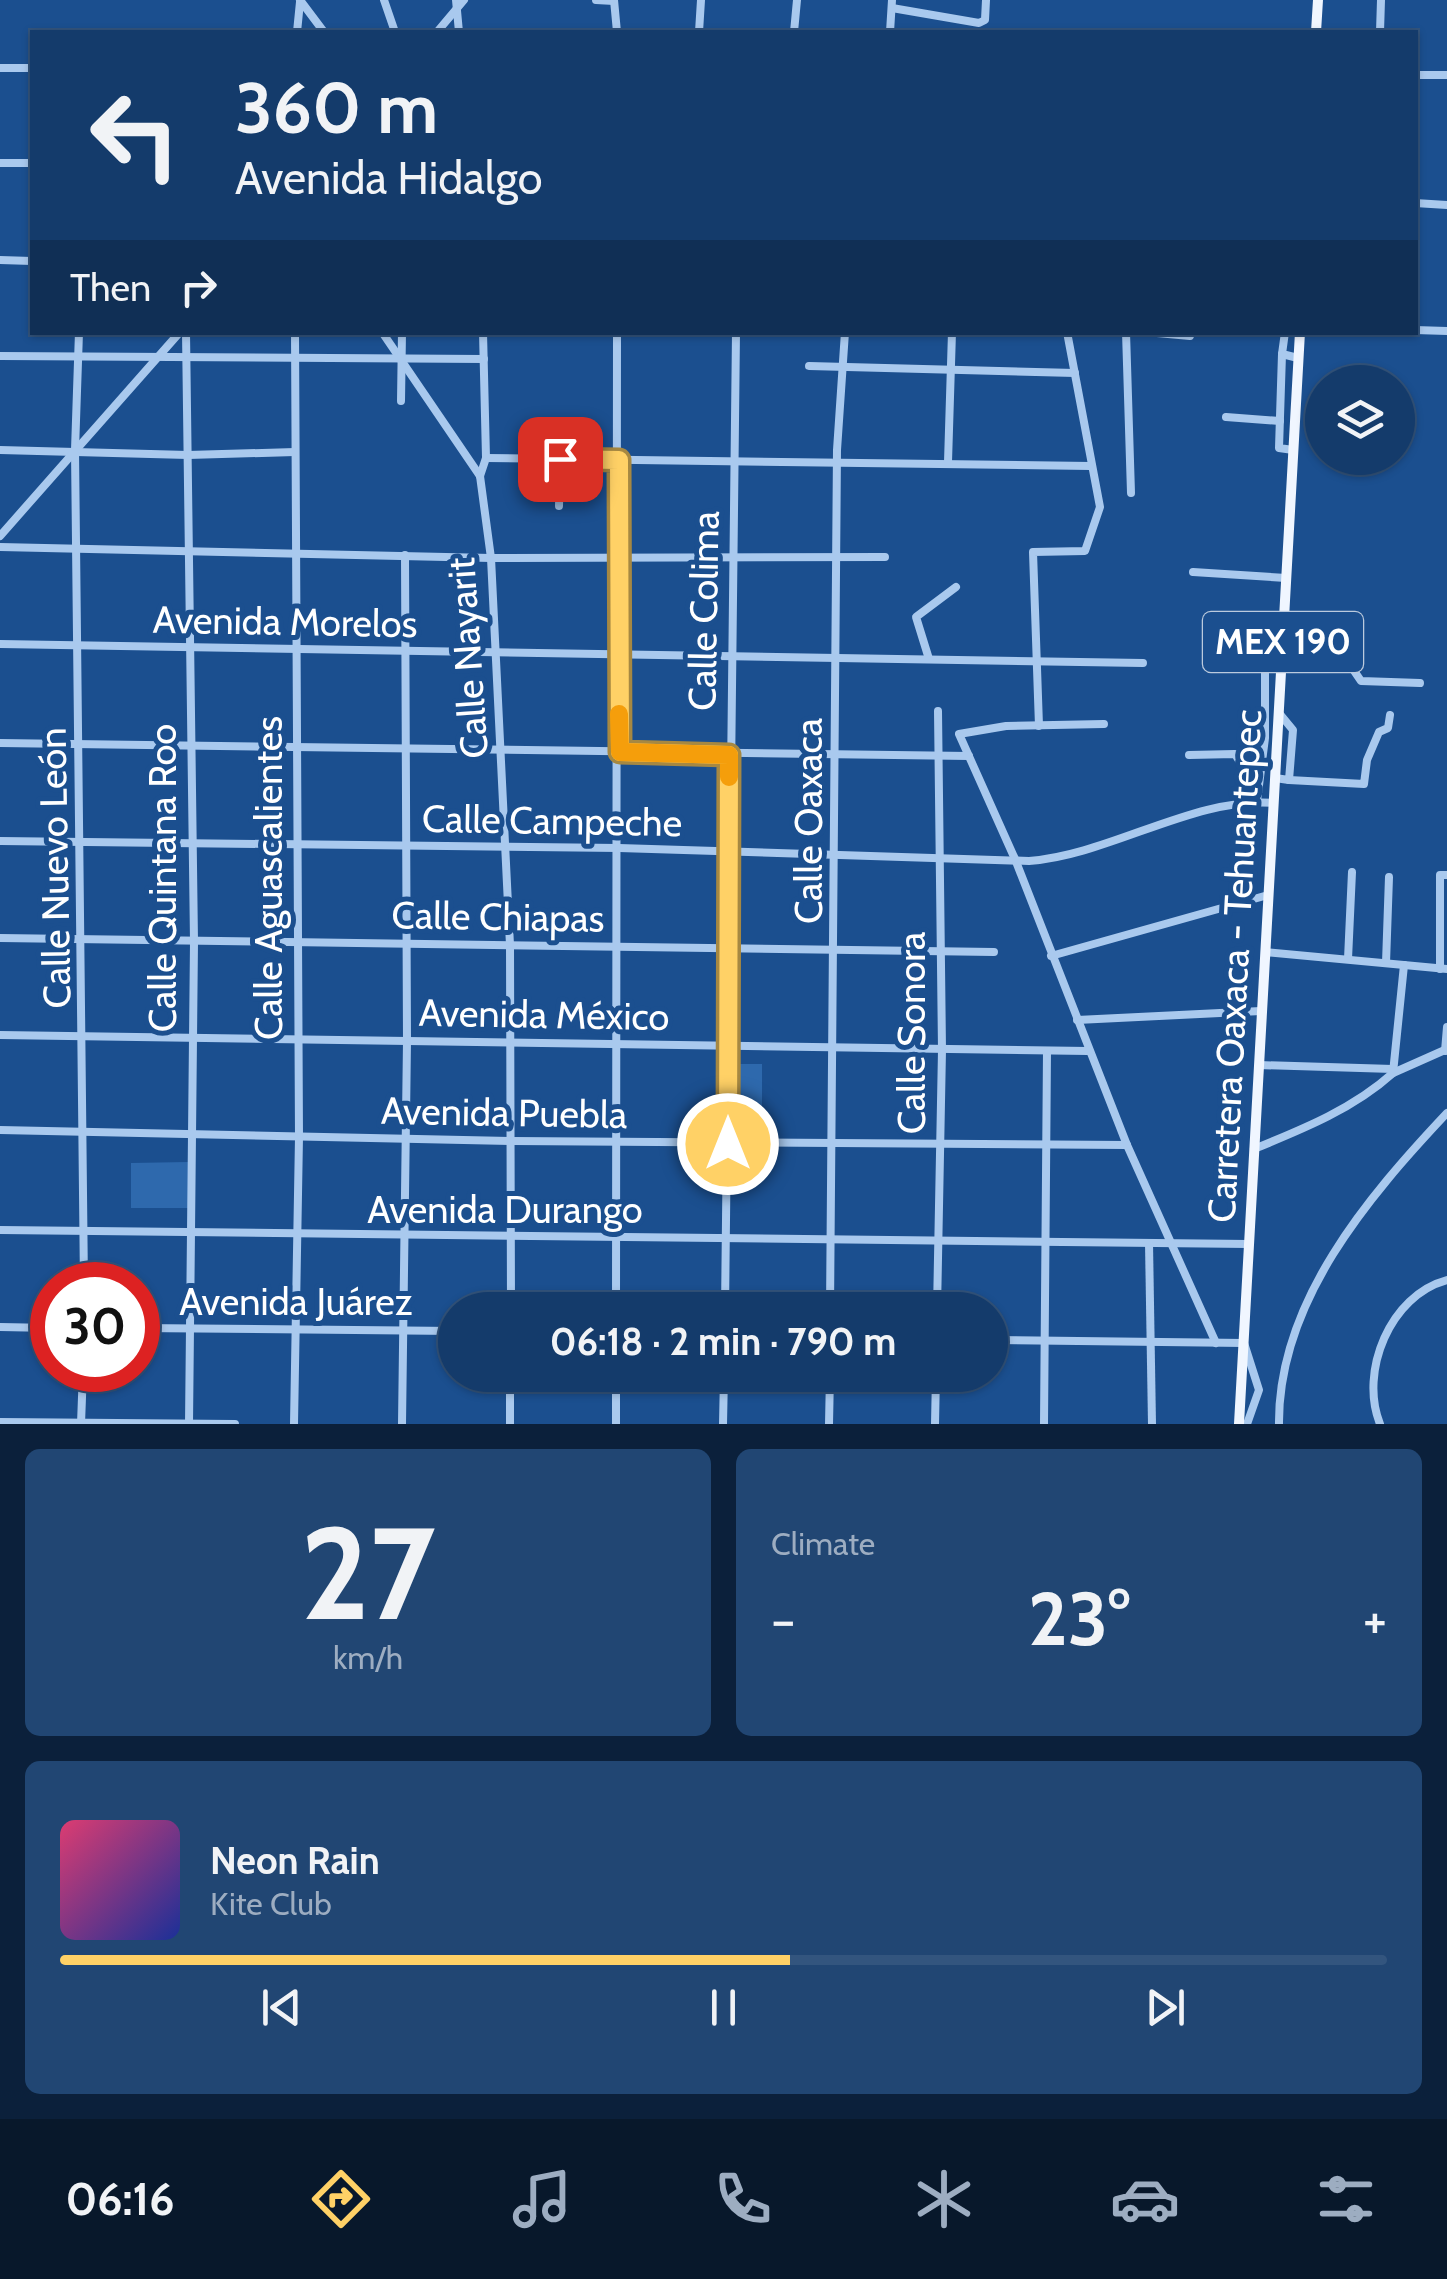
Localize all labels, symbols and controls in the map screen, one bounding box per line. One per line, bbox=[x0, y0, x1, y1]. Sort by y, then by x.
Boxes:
text: 360 m bbox=[235, 65, 438, 151]
icon: left bbox=[70, 70, 200, 200]
text: Avenida Hidalgo bbox=[235, 151, 543, 205]
icon: right bbox=[171, 260, 226, 315]
text: Then bbox=[70, 264, 151, 311]
map controls bbox=[1305, 365, 1415, 475]
button: layers bbox=[1305, 365, 1415, 475]
pin bbox=[518, 417, 603, 502]
icon: arrive bbox=[533, 432, 588, 487]
street label: Calle Colima bbox=[678, 511, 729, 711]
street label: Calle Nayarit bbox=[437, 556, 498, 760]
street label: Avenida Morelos bbox=[152, 596, 418, 647]
road number: MEX 190 bbox=[1203, 612, 1363, 672]
street label: Carretera Oaxaca - Tehuantepec bbox=[1198, 708, 1271, 1224]
street label: Calle Aguascalientes bbox=[245, 716, 292, 1040]
street label: Calle Oaxaca bbox=[785, 718, 832, 924]
street label: Calle Quintana Roo bbox=[139, 724, 186, 1032]
street label: Calle Nuevo León bbox=[29, 727, 80, 1009]
street label: Calle Campeche bbox=[421, 795, 683, 846]
street label: Calle Chiapas bbox=[391, 891, 605, 942]
street label: Calle Sonora bbox=[888, 932, 935, 1134]
street label: Avenida México bbox=[418, 989, 670, 1040]
street label: Avenida Puebla bbox=[380, 1087, 628, 1138]
position arrow bbox=[676, 1092, 780, 1196]
street label: Avenida Durango bbox=[367, 1186, 643, 1233]
speed limit sign: 30 bbox=[30, 1262, 160, 1392]
street label: Avenida Juárez bbox=[179, 1278, 413, 1325]
text: 06:18 · 2 min · 790 m bbox=[550, 1318, 896, 1365]
text: 27 bbox=[300, 1494, 436, 1652]
text: Climate bbox=[771, 1524, 875, 1563]
text: 23° bbox=[1028, 1573, 1130, 1664]
text: − bbox=[771, 1586, 795, 1653]
text: + bbox=[1363, 1586, 1387, 1653]
text: km/h bbox=[333, 1638, 403, 1677]
text: Neon Rain bbox=[210, 1837, 380, 1884]
text: Kite Club bbox=[210, 1884, 332, 1923]
icon: previous bbox=[254, 1980, 309, 2035]
icon: pause bbox=[696, 1980, 751, 2035]
icon: next bbox=[1138, 1980, 1193, 2035]
icon: directions bbox=[306, 2164, 376, 2234]
icon: music bbox=[507, 2164, 577, 2234]
icon: phone bbox=[708, 2164, 778, 2234]
icon: climate bbox=[909, 2164, 979, 2234]
icon: car bbox=[1110, 2164, 1180, 2234]
icon: filters bbox=[1311, 2164, 1381, 2234]
text: 06:16 bbox=[66, 2172, 175, 2226]

